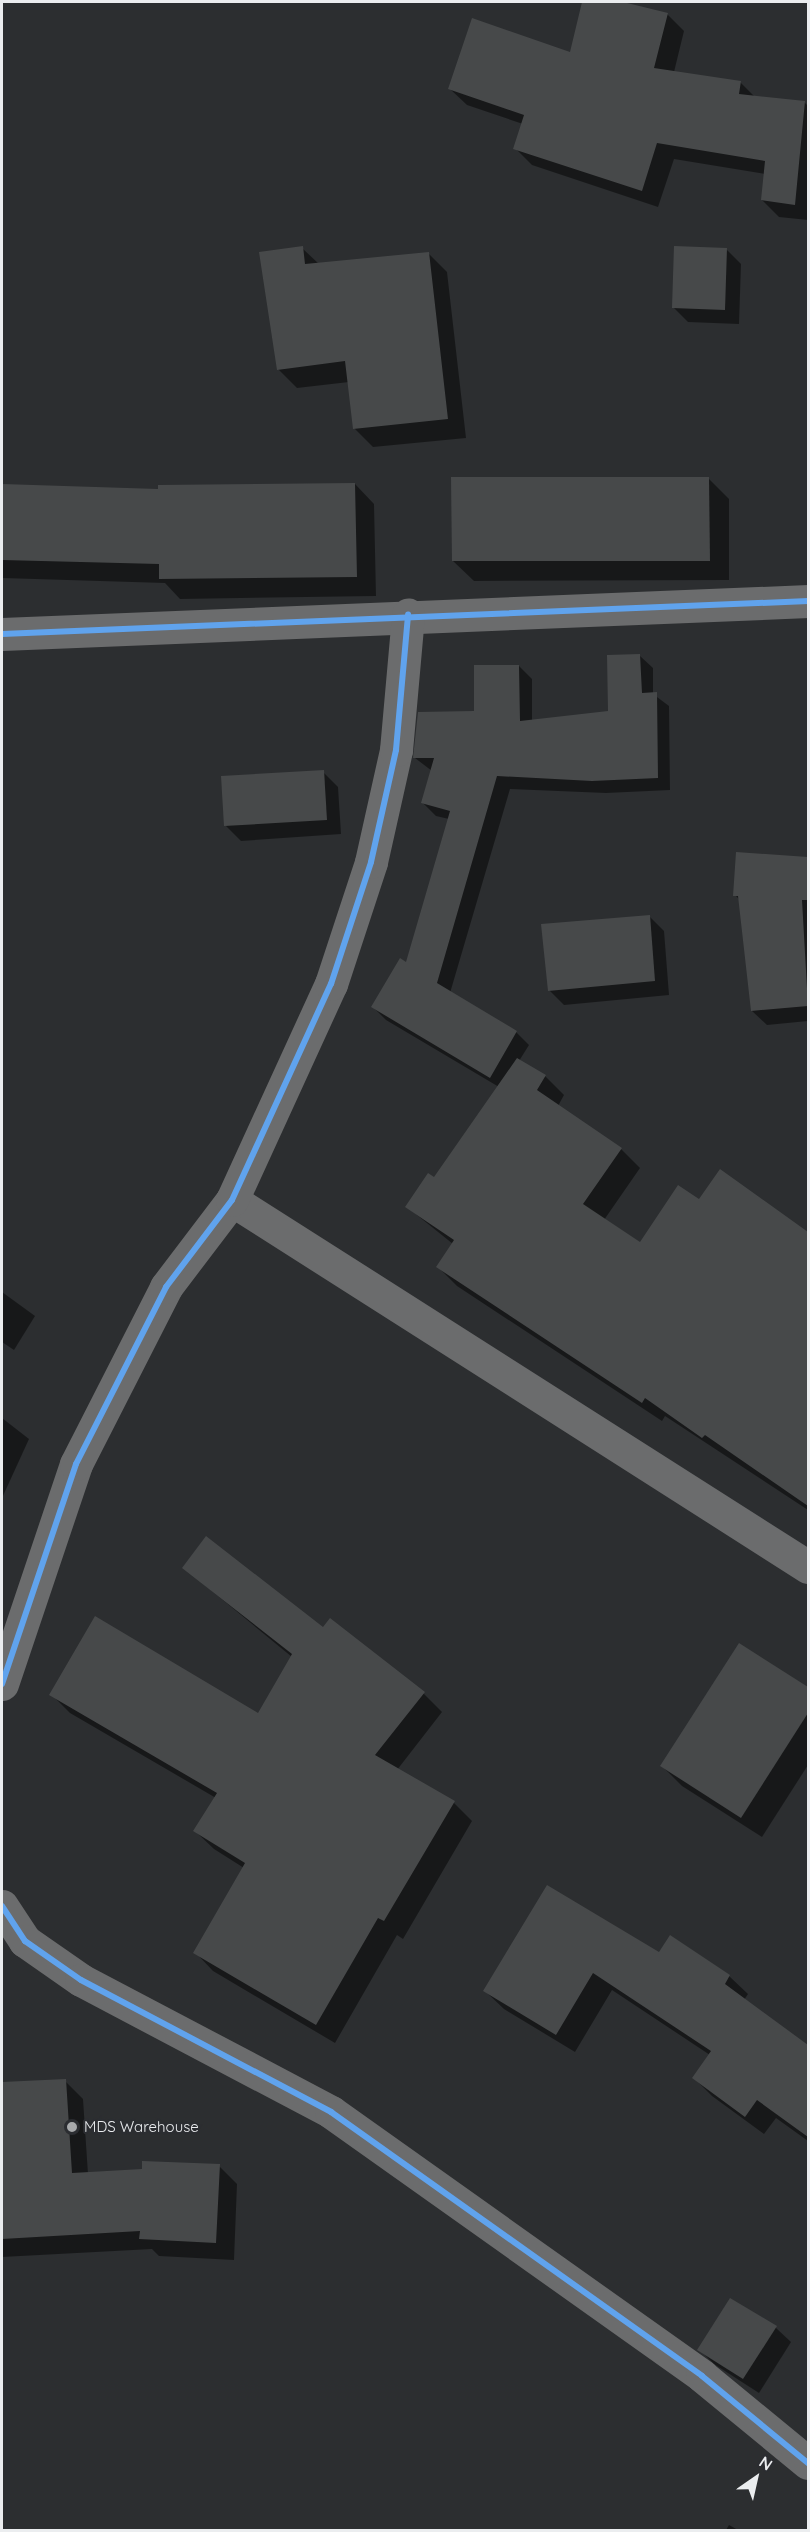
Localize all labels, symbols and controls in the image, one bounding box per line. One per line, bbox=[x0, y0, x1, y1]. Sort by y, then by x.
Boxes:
place label: MDS Warehouse bbox=[84, 2118, 199, 2136]
marker: MDS Warehouse bbox=[65, 2120, 79, 2134]
north arrow bbox=[726, 2448, 786, 2508]
text: N bbox=[756, 2451, 777, 2475]

